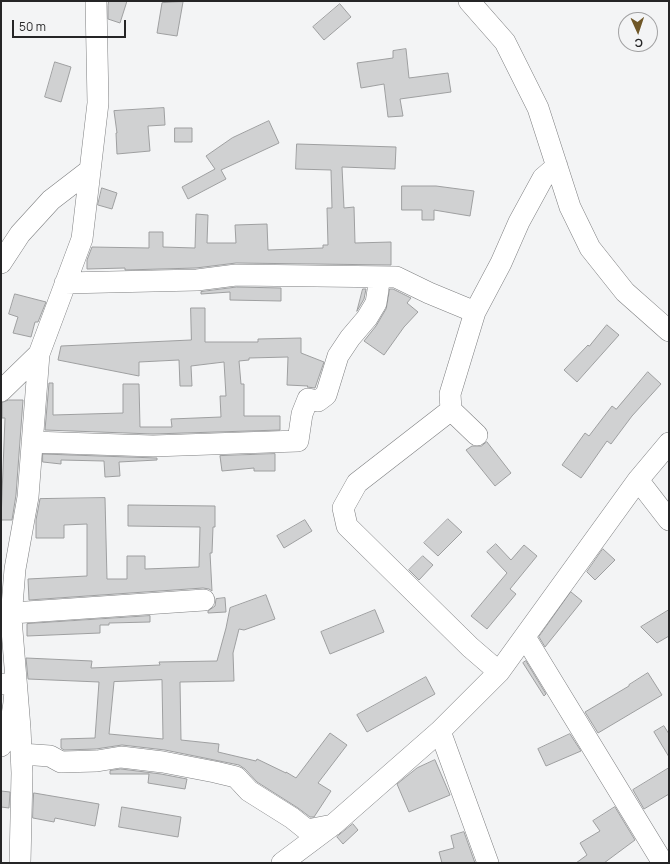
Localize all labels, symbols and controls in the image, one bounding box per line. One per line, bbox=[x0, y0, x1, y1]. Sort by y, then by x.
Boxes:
scale bar bbox=[14, 12, 128, 38]
north arrow bbox=[618, 12, 658, 52]
text: 50 m bbox=[19, 18, 46, 35]
text: С bbox=[634, 36, 643, 51]

